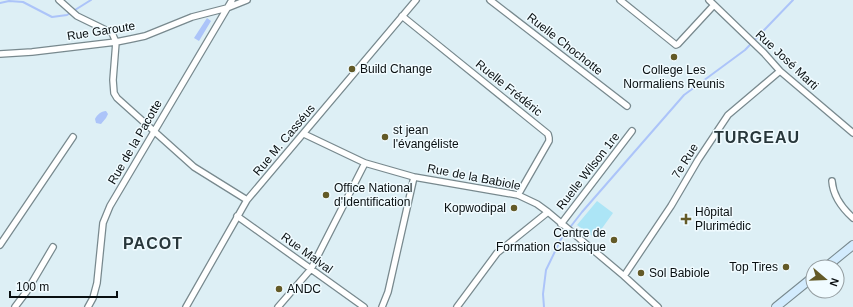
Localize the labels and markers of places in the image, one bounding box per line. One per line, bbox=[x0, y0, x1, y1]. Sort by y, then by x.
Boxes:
marker: College Les Normaliens Reunis bbox=[669, 52, 679, 62]
place label: Build Change bbox=[360, 62, 432, 76]
place label: College Les Normaliens Reunis bbox=[623, 63, 725, 91]
marker: Build Change bbox=[347, 64, 357, 74]
place label: st jean l'évangéliste bbox=[393, 123, 459, 151]
marker: st jean l'évangéliste bbox=[380, 132, 390, 142]
place label: Office National d'Identification bbox=[334, 181, 413, 209]
marker: Office National d'Identification bbox=[321, 190, 331, 200]
place label: Kopwodipal bbox=[444, 201, 506, 215]
marker: Kopwodipal bbox=[509, 203, 519, 213]
place label: Hôpital Plurimédic bbox=[695, 205, 751, 233]
marker: Hôpital Plurimédic bbox=[680, 213, 692, 225]
place label: Centre de Formation Classique bbox=[496, 226, 606, 254]
marker: Centre de Formation Classique bbox=[609, 235, 619, 245]
place label: Top Tires bbox=[729, 260, 778, 274]
marker: Top Tires bbox=[781, 262, 791, 272]
place label: Sol Babiole bbox=[649, 266, 710, 280]
marker: Sol Babiole bbox=[636, 268, 646, 278]
place label: ANDC bbox=[287, 282, 321, 296]
marker: ANDC bbox=[274, 284, 284, 294]

